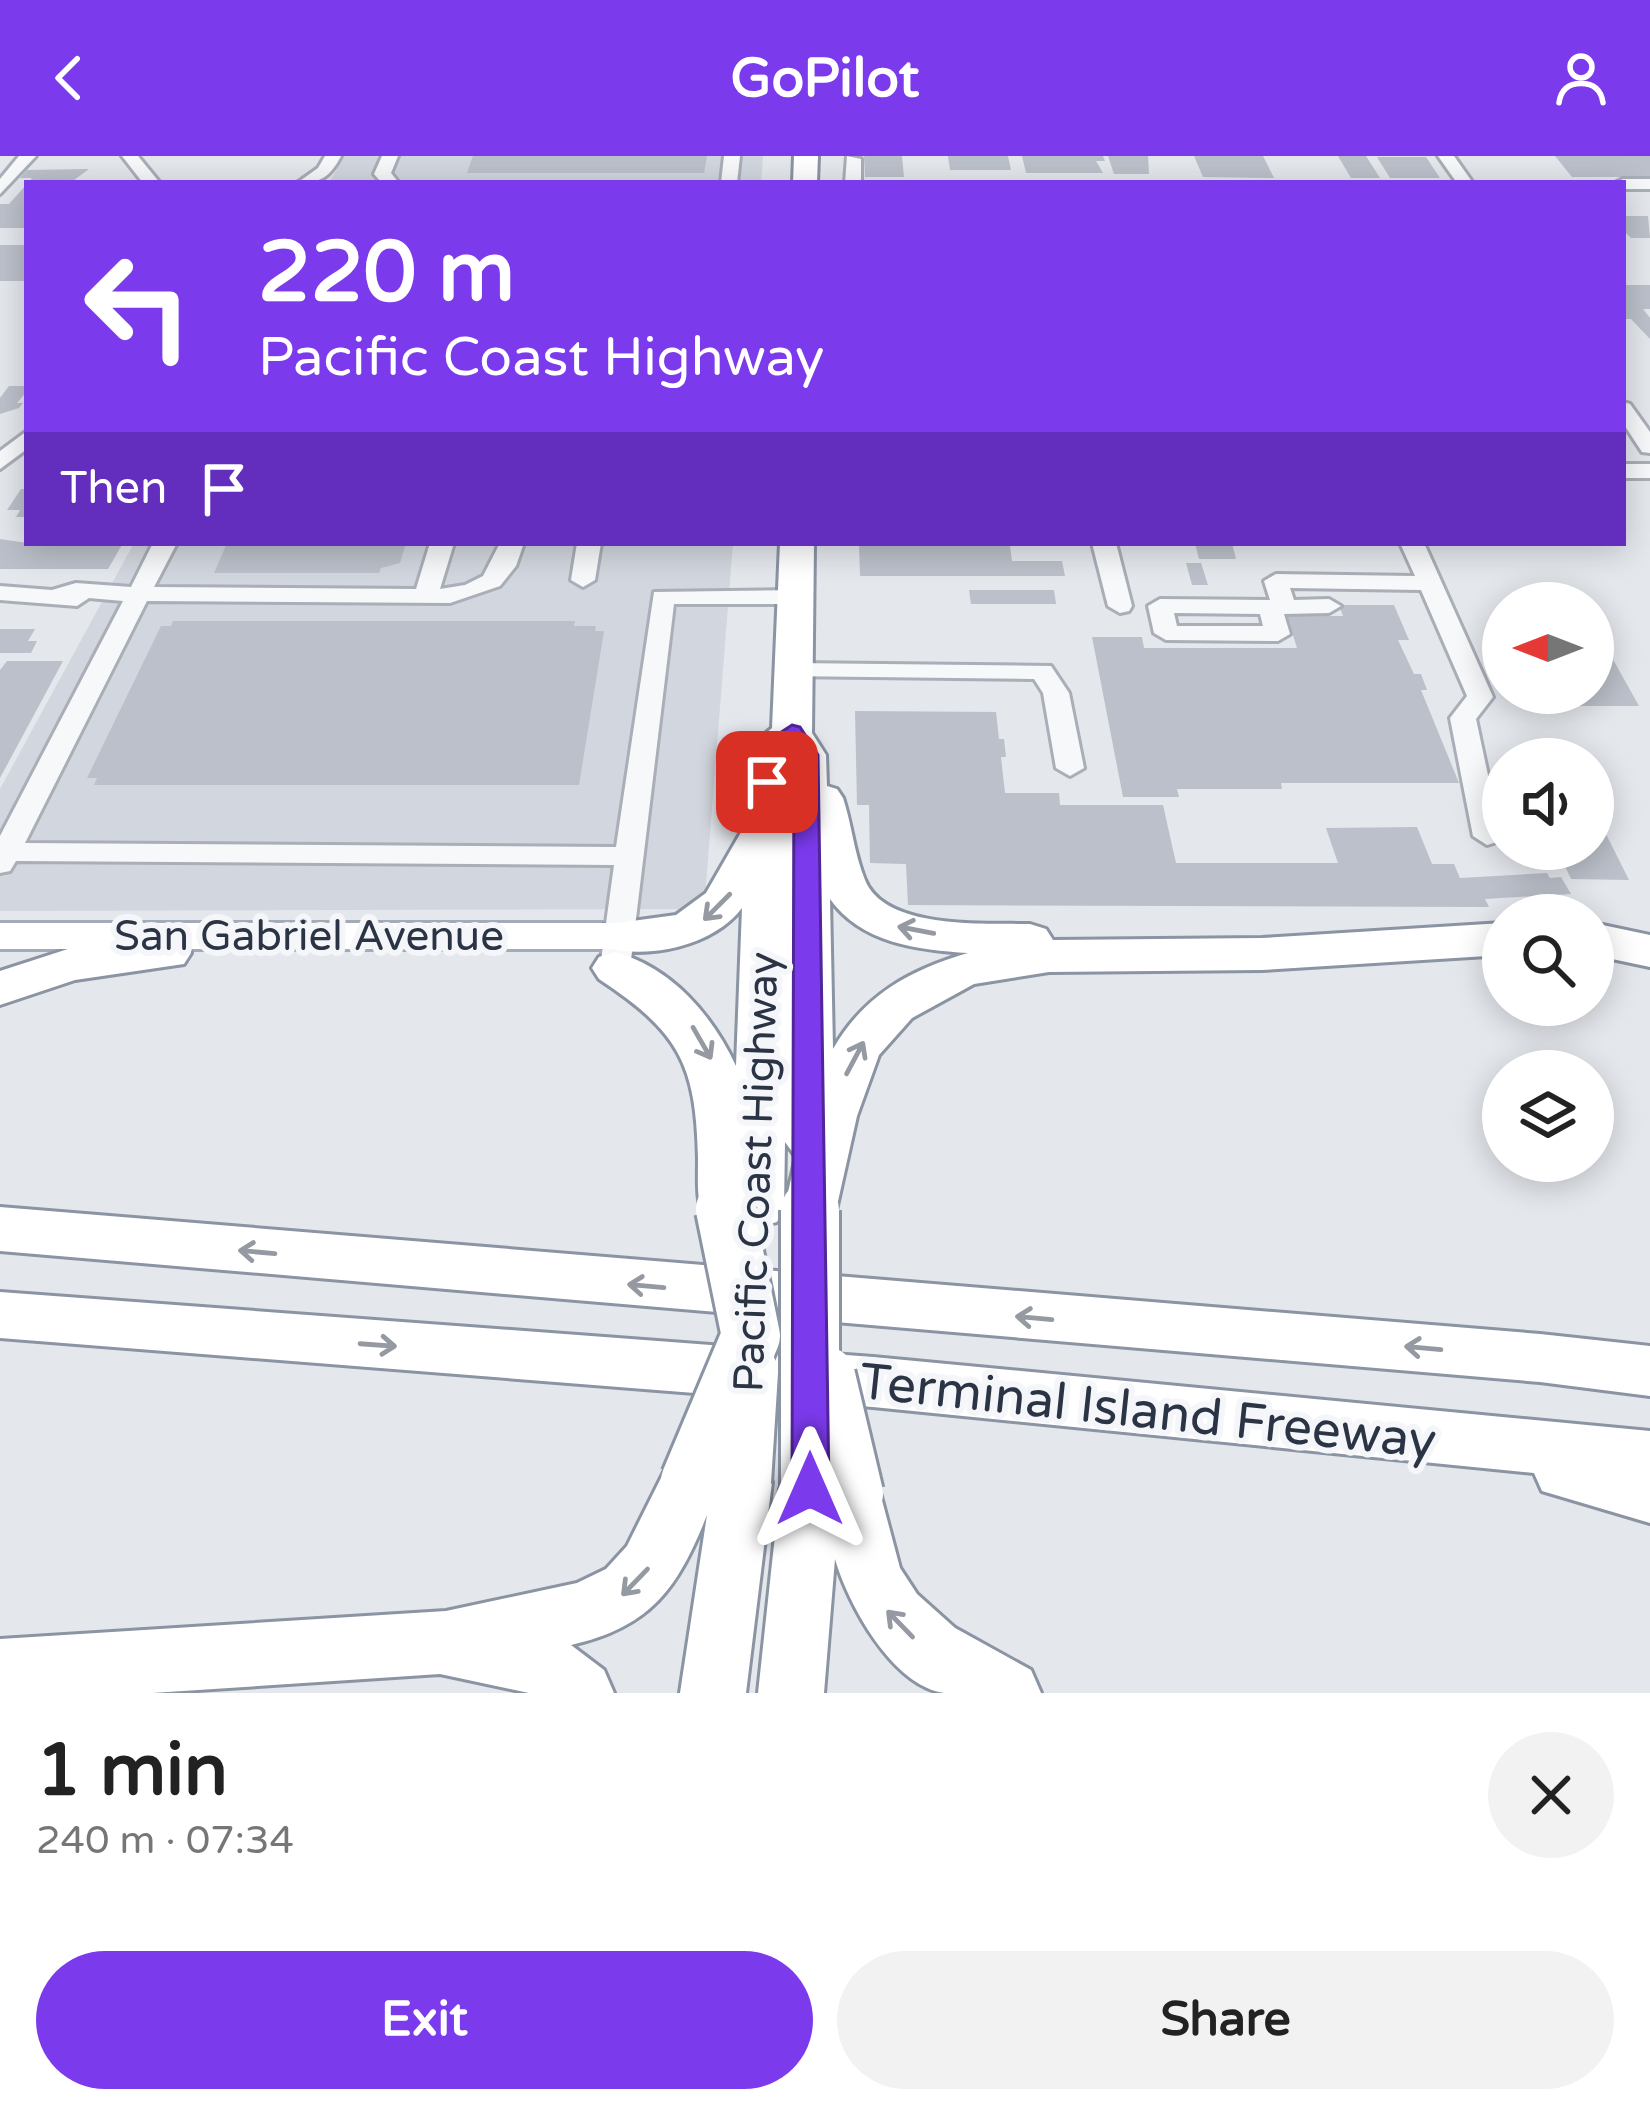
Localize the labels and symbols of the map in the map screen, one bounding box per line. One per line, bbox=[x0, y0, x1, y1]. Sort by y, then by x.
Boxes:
north arrow bbox=[1482, 582, 1614, 714]
pin bbox=[716, 731, 818, 833]
one-way arrow bbox=[703, 892, 733, 922]
street label: San Gabriel Avenue bbox=[114, 911, 504, 962]
one-way arrow bbox=[898, 918, 937, 940]
street label: Pacific Coast Highway bbox=[723, 951, 790, 1393]
one-way arrow bbox=[690, 1025, 714, 1060]
one-way arrow bbox=[844, 1041, 867, 1077]
one-way arrow bbox=[238, 1240, 277, 1263]
one-way arrow bbox=[627, 1275, 666, 1298]
one-way arrow bbox=[1016, 1306, 1055, 1329]
one-way arrow bbox=[358, 1334, 397, 1357]
one-way arrow bbox=[1404, 1337, 1443, 1360]
street label: Terminal Island Freeway bbox=[857, 1351, 1439, 1473]
position arrow bbox=[747, 1426, 873, 1552]
one-way arrow bbox=[622, 1567, 650, 1596]
one-way arrow bbox=[886, 1610, 915, 1640]

